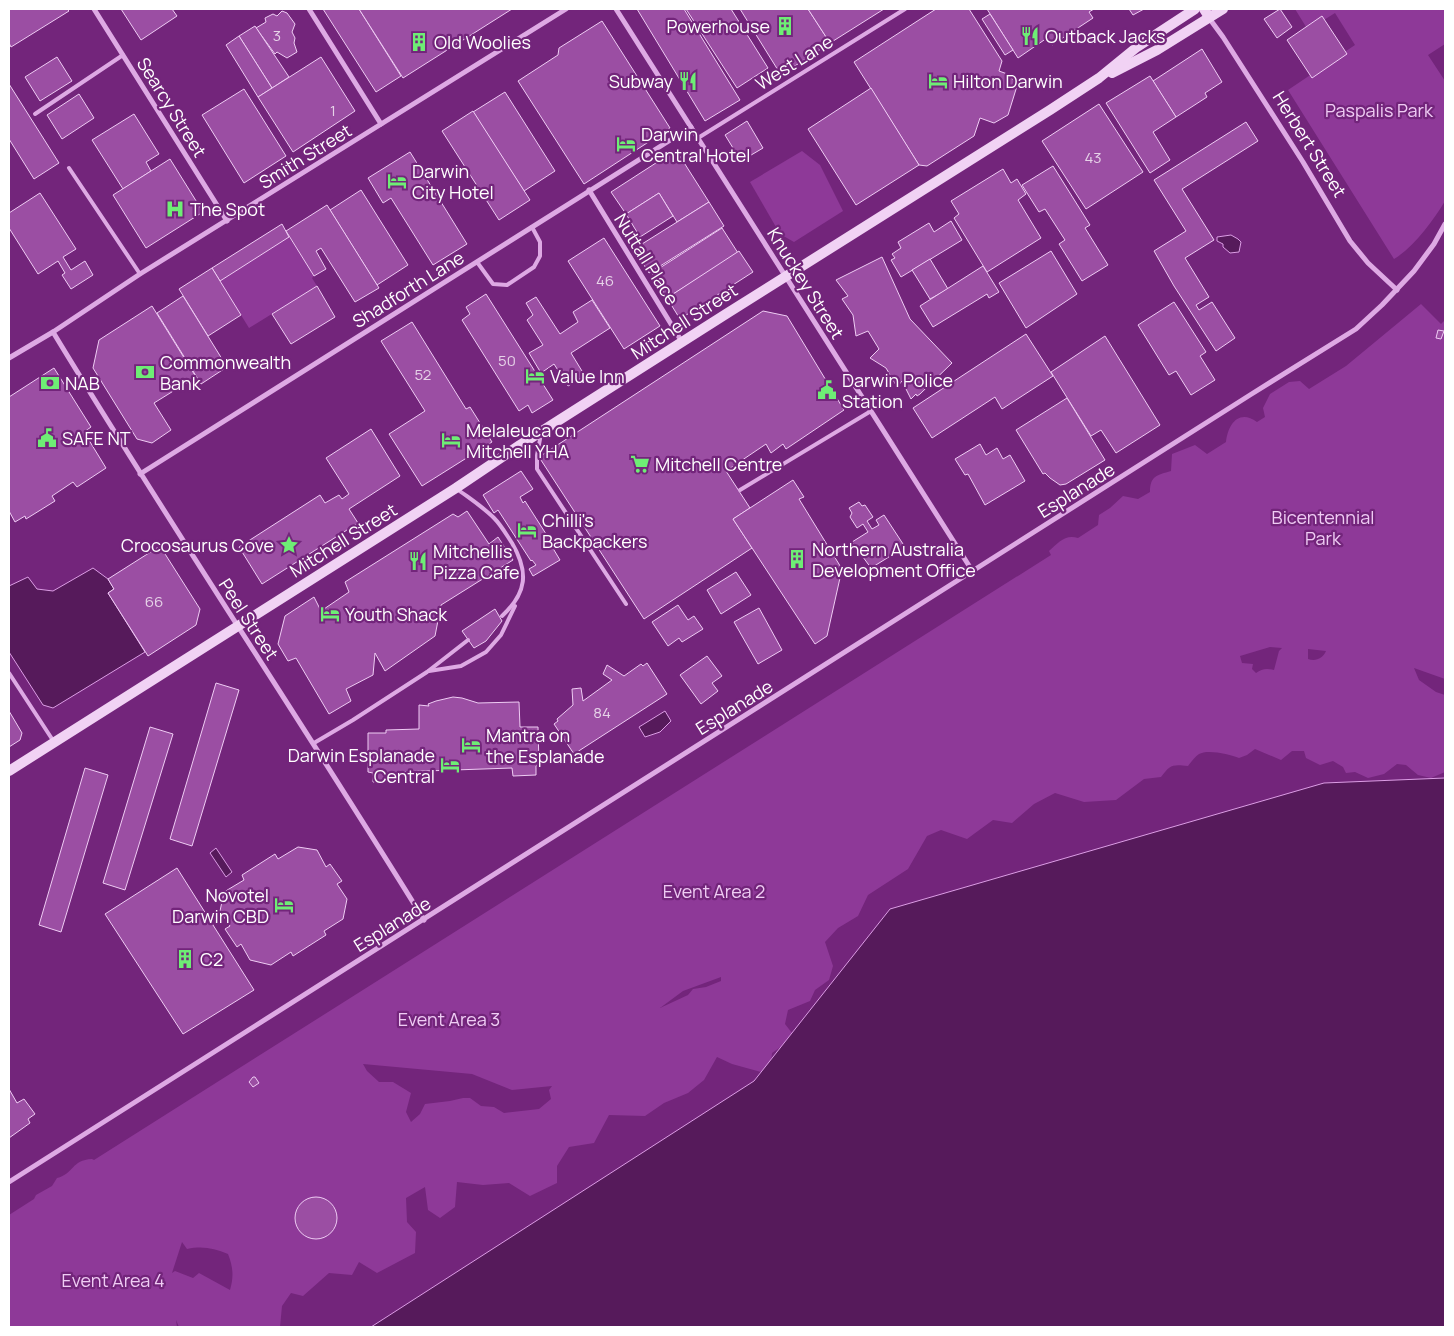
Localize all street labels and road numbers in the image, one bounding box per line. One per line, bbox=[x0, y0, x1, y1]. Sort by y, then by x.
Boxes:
street label: West Lane bbox=[751, 29, 837, 95]
street label: Searcy Street bbox=[132, 53, 212, 161]
street label: Herbert Street bbox=[1268, 86, 1352, 202]
street label: Smith Street bbox=[254, 118, 356, 194]
street label: Nuttall Place bbox=[609, 209, 685, 309]
street label: Knuckey Street bbox=[762, 223, 850, 343]
street label: Shadforth Lane bbox=[348, 245, 468, 333]
street label: Mitchell Street bbox=[626, 278, 742, 364]
street label: Esplanade bbox=[1033, 457, 1119, 523]
street label: Mitchell Street bbox=[285, 497, 401, 583]
street label: Peel Street bbox=[214, 574, 284, 664]
street label: Esplanade bbox=[691, 674, 777, 740]
street label: Esplanade bbox=[349, 891, 435, 957]

